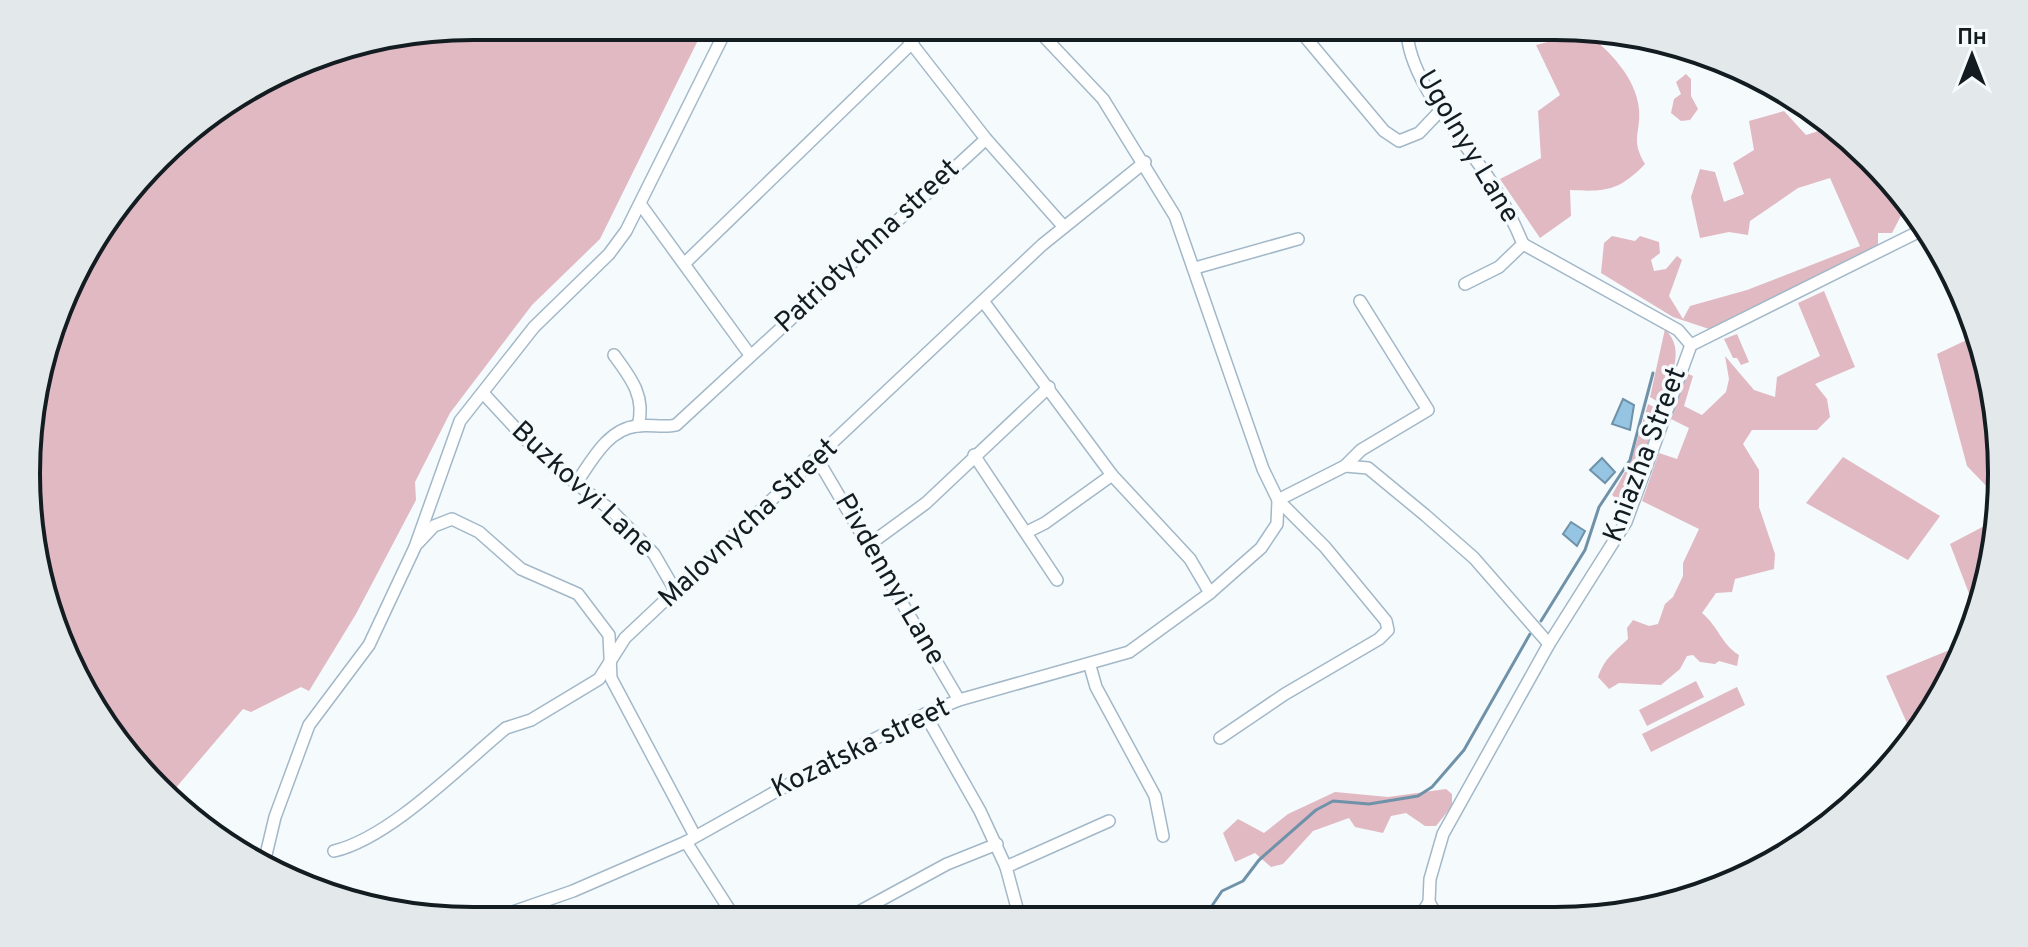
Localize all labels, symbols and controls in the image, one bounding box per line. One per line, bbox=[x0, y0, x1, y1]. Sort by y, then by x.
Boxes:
north arrow bbox=[1932, 16, 2012, 96]
text: Пн bbox=[1957, 25, 1987, 52]
street label: Ugolnyy Lane bbox=[1407, 64, 1527, 230]
street label: Patriotychna street bbox=[768, 152, 968, 342]
street label: Kniazha Street bbox=[1596, 362, 1696, 548]
street label: Buzkovyi Lane bbox=[503, 414, 661, 566]
street label: Malovnycha Street bbox=[652, 432, 846, 616]
street label: Pivdennyi Lane bbox=[825, 488, 953, 672]
street label: Kozatska street bbox=[766, 690, 956, 808]

